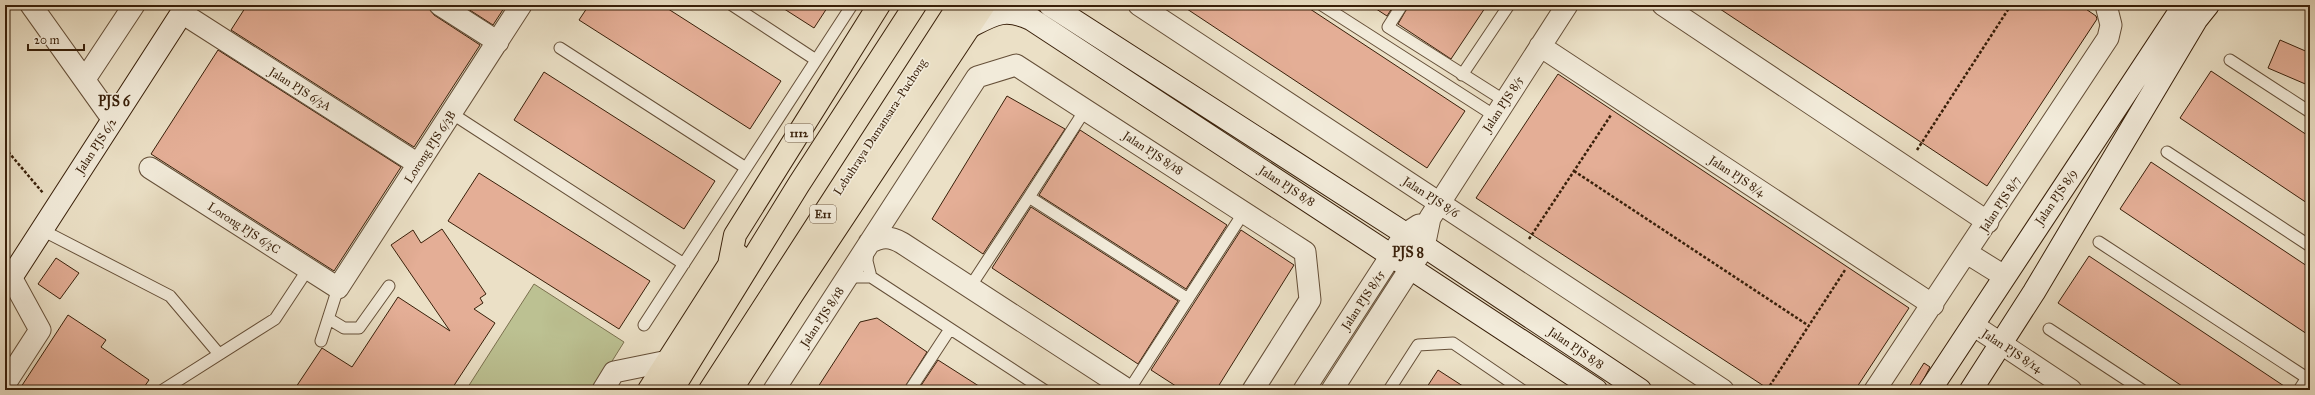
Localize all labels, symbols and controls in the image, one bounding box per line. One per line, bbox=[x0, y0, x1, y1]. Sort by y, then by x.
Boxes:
scale bar bbox=[28, 26, 84, 52]
text: 20 m bbox=[34, 33, 60, 47]
street label: Lebuhraya Damansara–Puchong bbox=[831, 56, 930, 198]
street label: Jalan PJS 6/3A bbox=[264, 63, 334, 114]
street label: Jalan PJS 8/5 bbox=[1479, 73, 1527, 137]
district label: PJS 6 bbox=[98, 93, 131, 111]
street label: Lorong PJS 6/3B bbox=[401, 108, 459, 186]
street label: Jalan PJS 6/2 bbox=[72, 116, 120, 179]
road number: 1112 bbox=[785, 124, 813, 142]
street label: Jalan PJS 8/18 bbox=[1118, 127, 1186, 178]
street label: Jalan PJS 8/4 bbox=[1704, 152, 1768, 200]
street label: Jalan PJS 8/8 bbox=[1254, 162, 1318, 210]
street label: Jalan PJS 8/9 bbox=[2031, 166, 2081, 230]
street label: Jalan PJS 8/6 bbox=[1398, 173, 1462, 222]
street label: Jalan PJS 8/7 bbox=[1976, 173, 2024, 237]
street label: Lorong PJS 6/3C bbox=[205, 199, 283, 257]
road number: E11 bbox=[810, 205, 836, 223]
district label: PJS 8 bbox=[1392, 244, 1424, 262]
street label: Jalan PJS 8/15 bbox=[1338, 267, 1388, 335]
street label: Jalan PJS 8/18 bbox=[796, 284, 847, 352]
street label: Jalan PJS 8/8 bbox=[1543, 323, 1606, 373]
street label: Jalan PJS 8/14 bbox=[1977, 325, 2045, 377]

